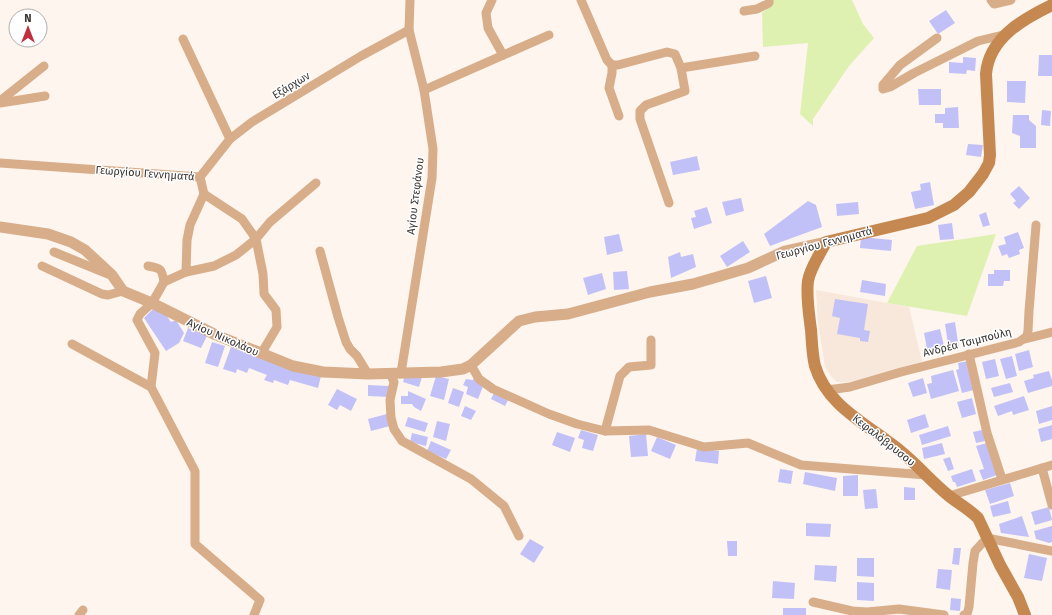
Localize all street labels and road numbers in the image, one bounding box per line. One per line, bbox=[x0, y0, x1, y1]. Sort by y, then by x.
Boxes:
street label: Εξάρχων bbox=[270, 69, 313, 102]
street label: Αγίου Στεφάνου bbox=[404, 157, 427, 235]
street label: Γεωργίου Γεννηματά bbox=[95, 164, 195, 183]
street label: Γεωργίου Γεννηματά bbox=[775, 224, 874, 263]
street label: Αγίου Νικολάου bbox=[185, 316, 261, 359]
street label: Ανδρέα Τσιμπούλη bbox=[921, 325, 1013, 360]
street label: Κεφαλόβρυσου bbox=[850, 412, 918, 469]

